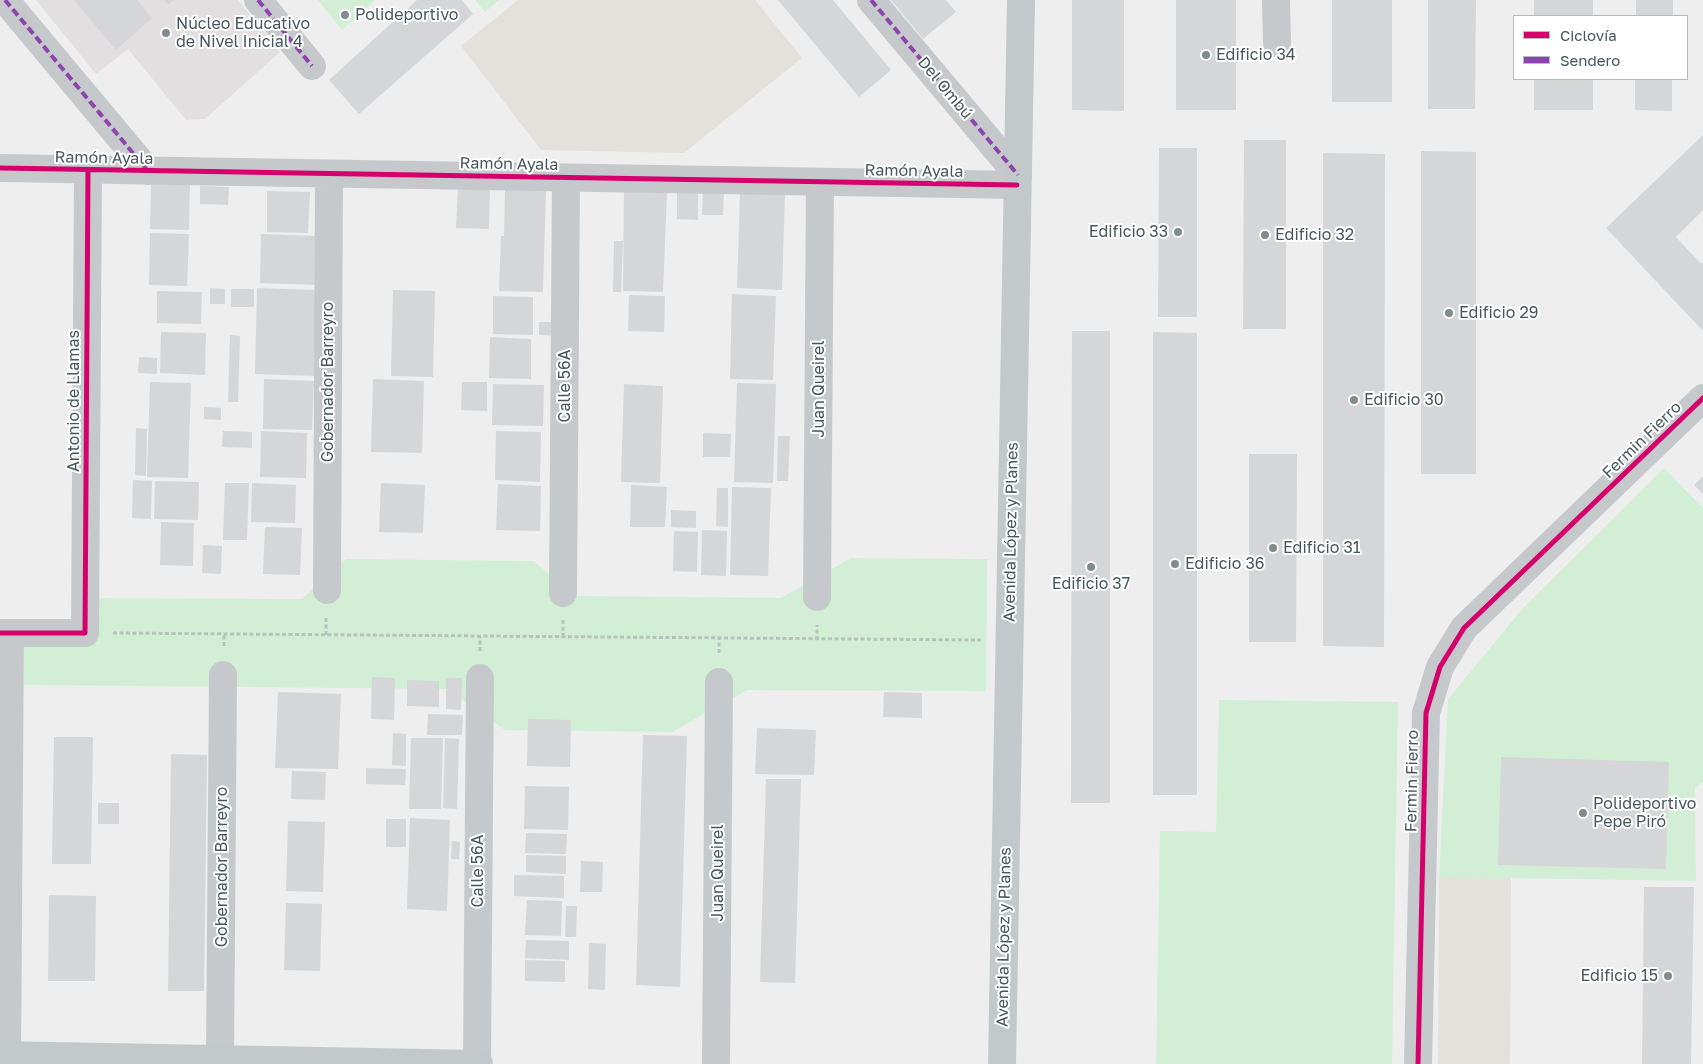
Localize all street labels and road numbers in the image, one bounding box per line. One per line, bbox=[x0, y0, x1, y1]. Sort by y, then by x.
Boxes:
street label: Del Ombú bbox=[914, 53, 976, 123]
street label: Ramón Ayala bbox=[54, 148, 154, 168]
street label: Ramón Ayala bbox=[459, 154, 559, 174]
street label: Ramón Ayala bbox=[864, 161, 964, 181]
street label: Gobernador Barreyro bbox=[318, 302, 338, 462]
street label: Antonio de Llamas bbox=[64, 330, 84, 472]
street label: Juan Queirel bbox=[809, 340, 829, 438]
street label: Calle 56A bbox=[555, 350, 575, 422]
street label: Fermin Fierro bbox=[1599, 398, 1685, 482]
street label: Avenida López y Planes bbox=[1000, 442, 1022, 622]
street label: Fermin Fierro bbox=[1402, 730, 1422, 832]
street label: Gobernador Barreyro bbox=[212, 787, 232, 947]
street label: Juan Queirel bbox=[708, 824, 728, 922]
street label: Calle 56A bbox=[468, 835, 488, 907]
street label: Avenida López y Planes bbox=[993, 847, 1015, 1027]

